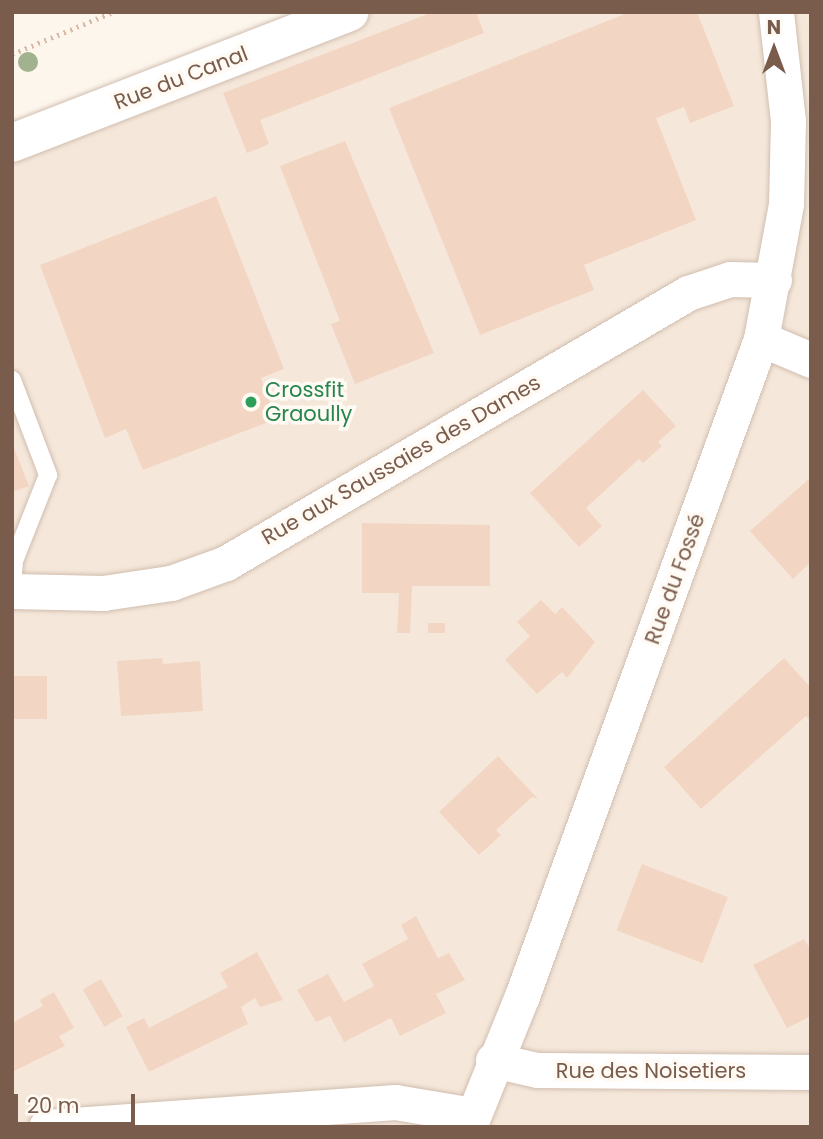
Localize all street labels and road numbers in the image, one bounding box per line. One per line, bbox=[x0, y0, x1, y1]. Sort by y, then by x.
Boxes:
street label: Rue du Canal bbox=[111, 41, 251, 115]
street label: Rue aux Saussaies des Dames bbox=[257, 370, 545, 550]
street label: Rue du Fossé bbox=[640, 510, 710, 648]
street label: Rue des Noisetiers bbox=[556, 1058, 746, 1084]

